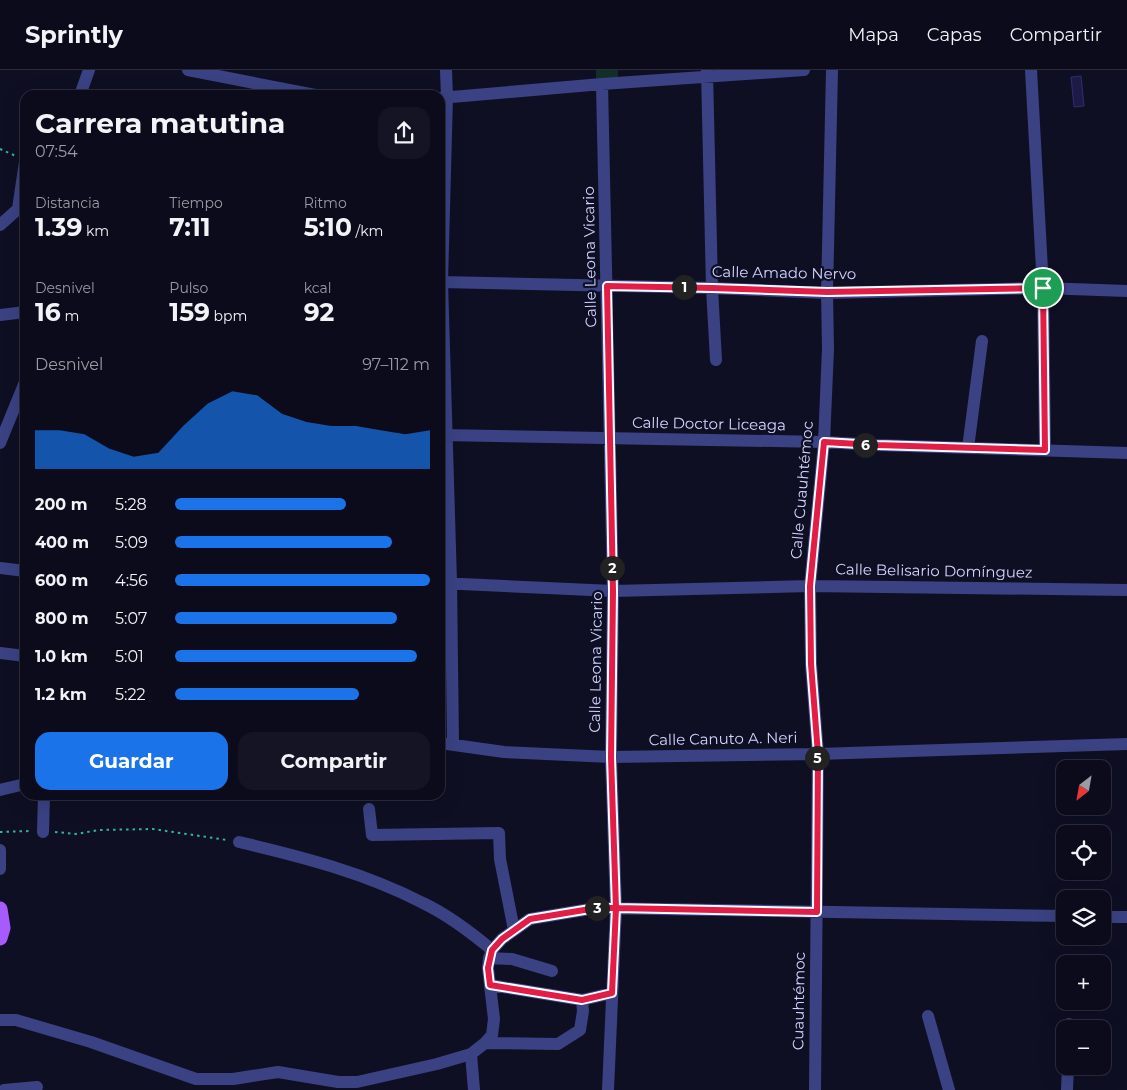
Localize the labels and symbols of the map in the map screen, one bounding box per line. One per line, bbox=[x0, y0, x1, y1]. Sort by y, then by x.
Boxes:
street label: Calle Leona Vicario bbox=[579, 186, 600, 328]
street label: Calle Amado Nervo bbox=[712, 262, 856, 283]
pin bbox=[1022, 267, 1064, 309]
pin: 1 bbox=[672, 274, 696, 300]
street label: Calle Doctor Liceaga bbox=[632, 413, 786, 434]
street label: Calle Cuauhtémoc bbox=[786, 420, 817, 560]
pin: 6 bbox=[852, 432, 878, 458]
pin: 2 bbox=[600, 556, 624, 580]
street label: Calle Belisario Domínguez bbox=[835, 559, 1033, 582]
street label: Calle Leona Vicario bbox=[585, 591, 606, 733]
street label: Calle Canuto A. Neri bbox=[648, 728, 798, 749]
pin: 5 bbox=[804, 746, 830, 770]
north arrow bbox=[1056, 760, 1111, 815]
pin: 3 bbox=[584, 896, 610, 920]
street label: Cuauhtémoc bbox=[788, 952, 809, 1050]

